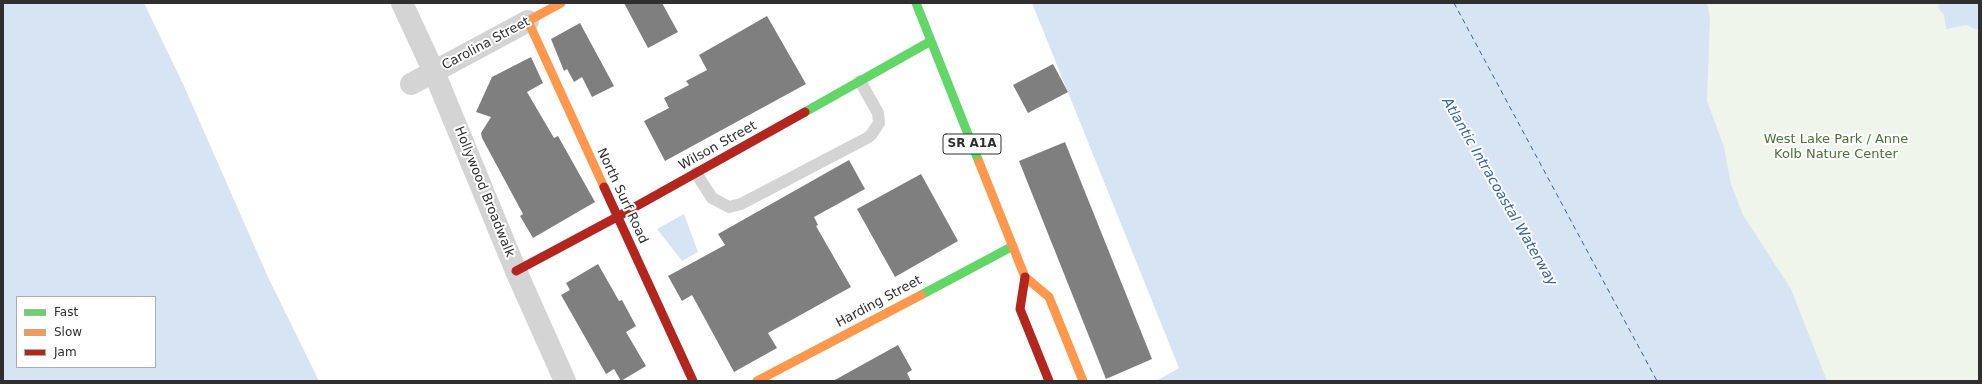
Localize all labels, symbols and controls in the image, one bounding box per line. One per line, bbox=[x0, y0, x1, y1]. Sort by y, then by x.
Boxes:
street label: Carolina Street bbox=[439, 14, 533, 74]
water label: Atlantic Intracoastal Waterway bbox=[1438, 95, 1560, 289]
street label: Wilson Street bbox=[676, 118, 760, 174]
street label: Hollywood Broadwalk bbox=[451, 124, 517, 260]
park label: West Lake Park / Anne Kolb Nature Center bbox=[1764, 132, 1908, 163]
road number: SR A1A bbox=[943, 134, 1001, 154]
street label: North Surf Road bbox=[593, 146, 651, 246]
street label: Harding Street bbox=[833, 273, 925, 331]
legend bbox=[16, 296, 156, 368]
text: Fast bbox=[54, 305, 78, 319]
text: Slow bbox=[54, 325, 82, 339]
text: Jam bbox=[54, 345, 77, 359]

